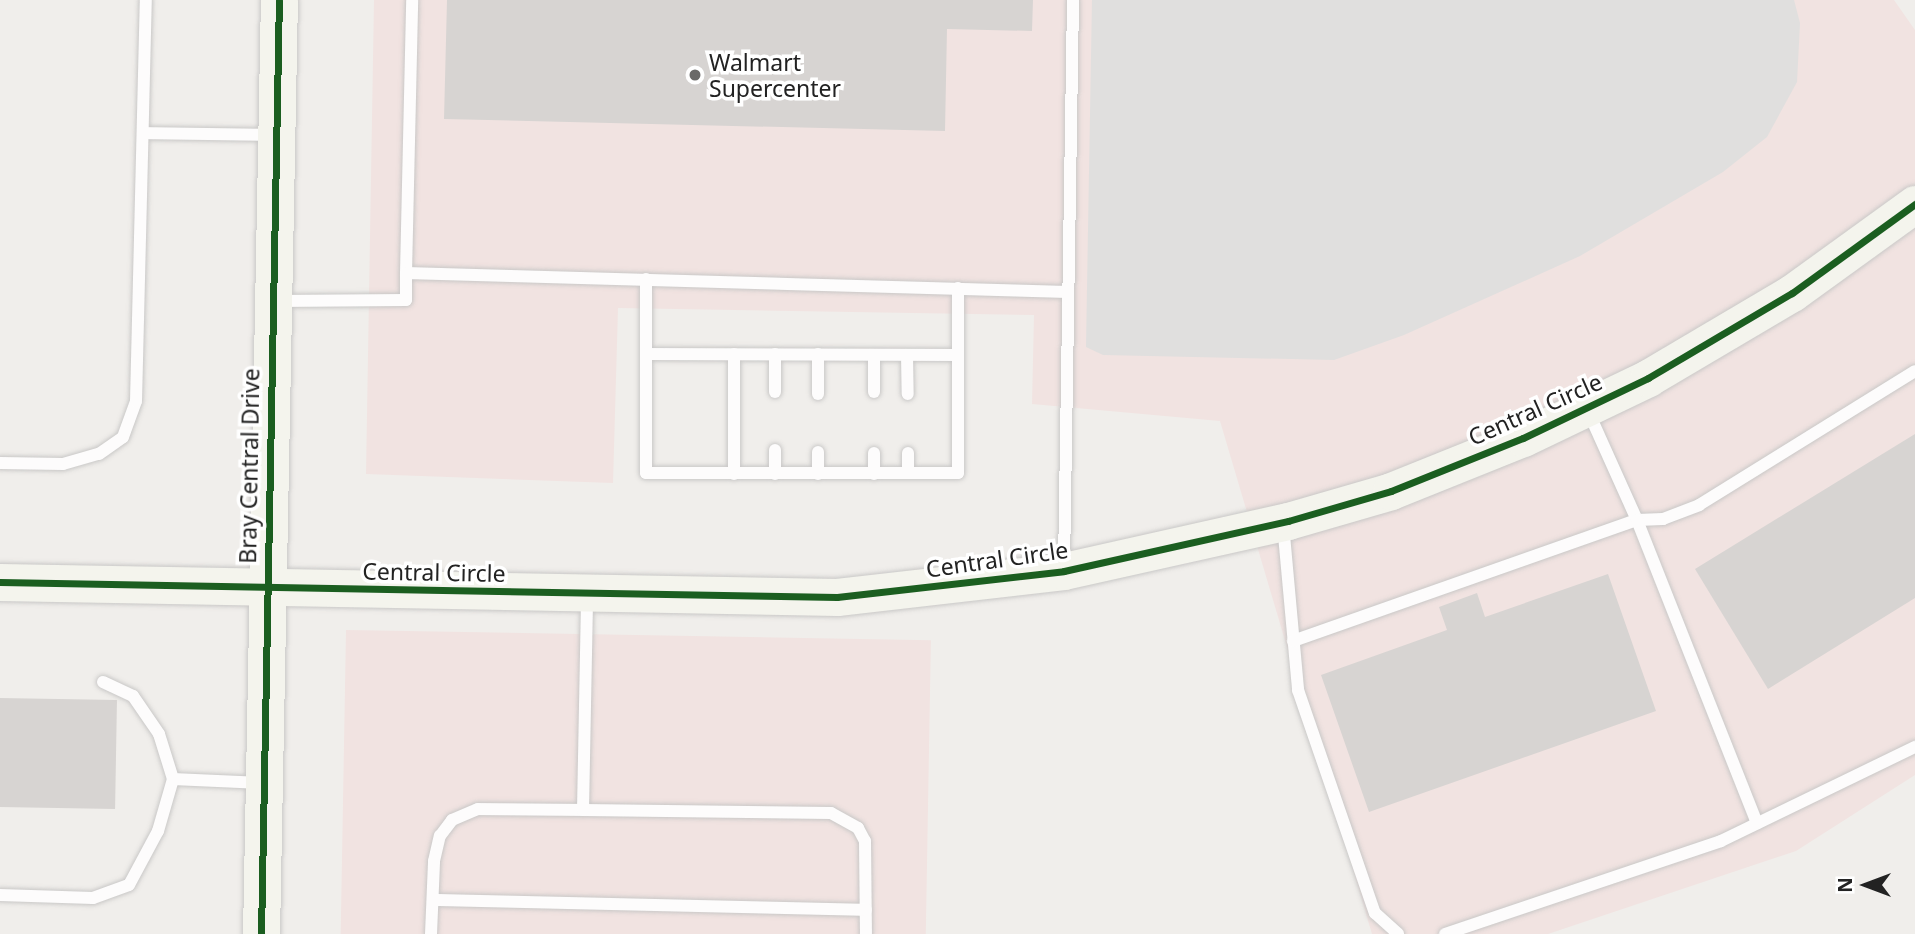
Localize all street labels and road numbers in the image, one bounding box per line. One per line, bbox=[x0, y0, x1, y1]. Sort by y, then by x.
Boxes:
street label: Central Circle bbox=[1464, 367, 1606, 451]
street label: Bray Central Drive bbox=[233, 368, 265, 564]
street label: Central Circle bbox=[924, 535, 1070, 583]
street label: Central Circle bbox=[362, 557, 506, 587]

